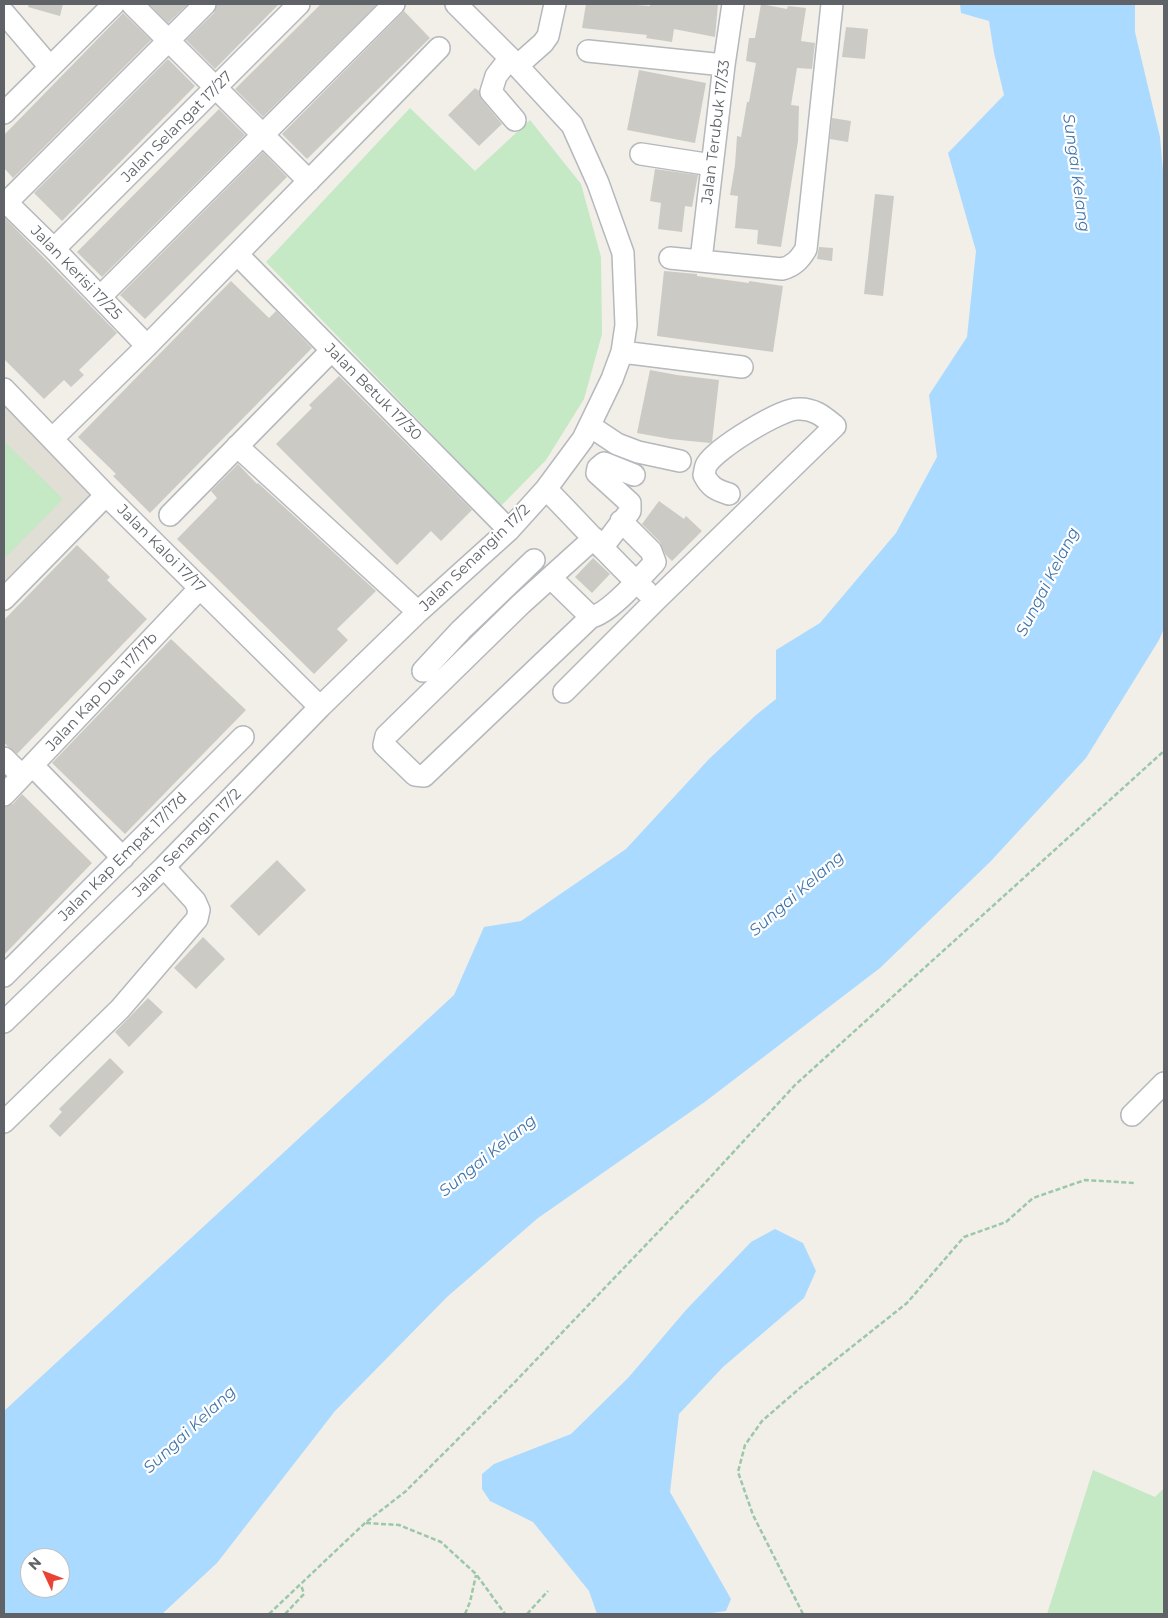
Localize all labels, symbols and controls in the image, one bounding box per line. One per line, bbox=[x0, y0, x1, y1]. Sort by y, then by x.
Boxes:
street label: Jalan Terubuk 17/33 bbox=[698, 59, 734, 205]
street label: Jalan Selangat 17/27 bbox=[118, 68, 236, 186]
water label: Sungai Kelang bbox=[1058, 113, 1094, 233]
street label: Jalan Kerisi 17/25 bbox=[27, 222, 125, 324]
street label: Jalan Betuk 17/30 bbox=[321, 340, 425, 444]
street label: Jalan Kaloi 17/17 bbox=[113, 501, 209, 597]
street label: Jalan Senangin 17/2 bbox=[416, 501, 534, 615]
water label: Sungai Kelang bbox=[1012, 524, 1084, 640]
street label: Jalan Kap Dua 17/17b bbox=[42, 629, 162, 755]
street label: Jalan Senangin 17/2 bbox=[129, 785, 245, 901]
street label: Jalan Kap Empat 17/17d bbox=[55, 789, 191, 925]
water label: Sungai Kelang bbox=[746, 848, 848, 940]
water label: Sungai Kelang bbox=[436, 1111, 540, 1201]
water label: Sungai Kelang bbox=[140, 1382, 240, 1478]
north arrow bbox=[20, 1548, 70, 1598]
text: N bbox=[24, 1553, 45, 1574]

